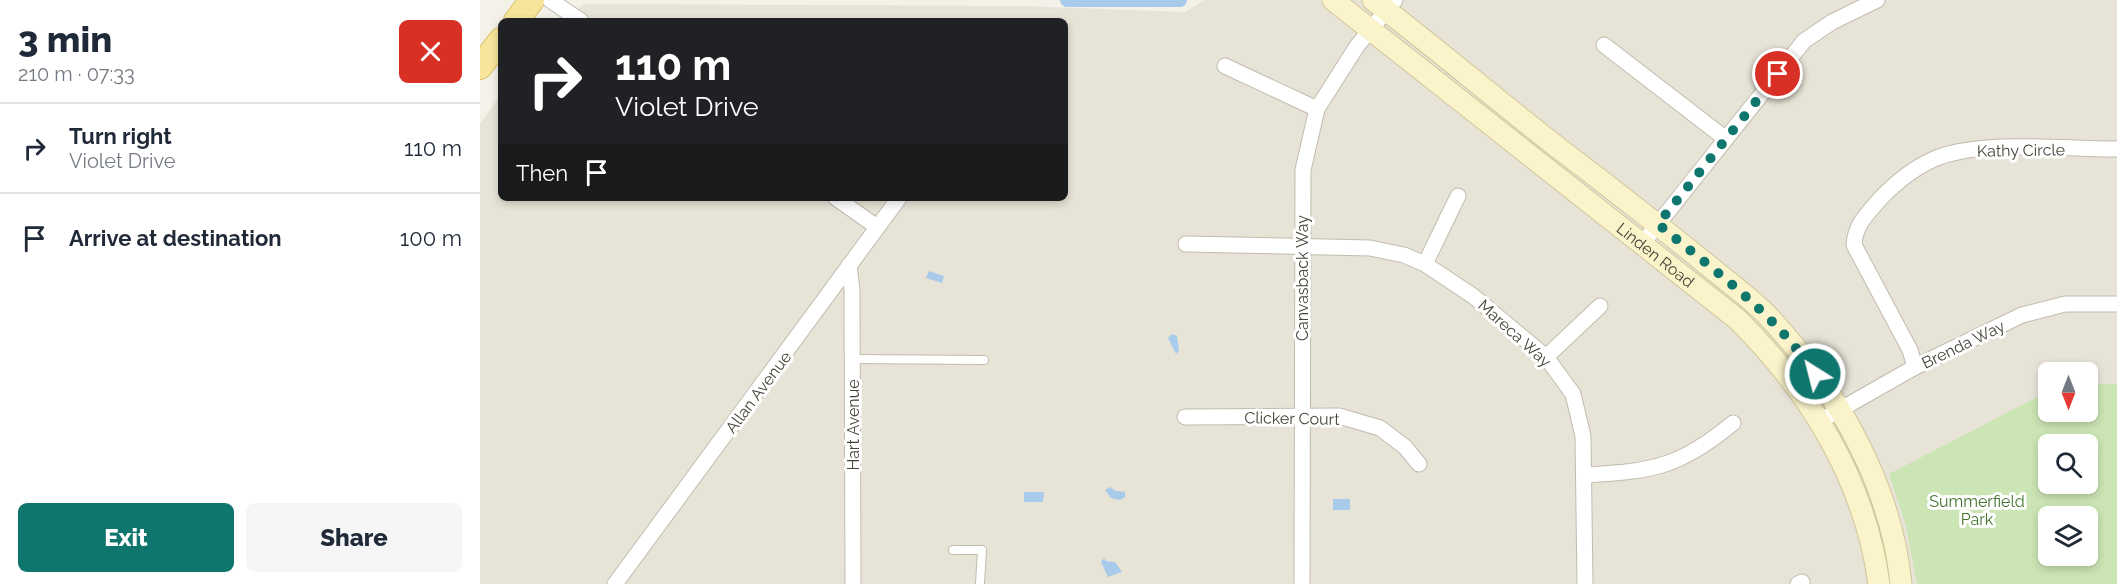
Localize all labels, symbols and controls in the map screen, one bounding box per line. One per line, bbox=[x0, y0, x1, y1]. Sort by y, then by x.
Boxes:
text: 3 min bbox=[18, 18, 112, 60]
button: close bbox=[399, 20, 462, 83]
text: 110 m bbox=[615, 41, 731, 90]
icon: right bbox=[516, 42, 594, 120]
pin bbox=[1752, 48, 1803, 99]
icon: arrive bbox=[1761, 57, 1794, 90]
text: 210 m · 07:33 bbox=[18, 62, 135, 86]
text: Violet Drive bbox=[615, 91, 759, 122]
text: Turn right bbox=[69, 123, 172, 149]
icon: right bbox=[18, 132, 51, 165]
text: 110 m bbox=[404, 135, 462, 161]
street label: Kathy Circle bbox=[1977, 140, 2065, 161]
text: Violet Drive bbox=[69, 149, 175, 173]
icon: arrive bbox=[580, 156, 613, 189]
text: Then bbox=[516, 160, 568, 186]
street label: Canvasback Way bbox=[1293, 215, 1312, 341]
street label: Linden Road bbox=[1613, 219, 1698, 291]
icon: arrive bbox=[18, 222, 51, 255]
text: Arrive at destination bbox=[69, 225, 282, 251]
text: 100 m bbox=[400, 225, 462, 251]
street label: Mareca Way bbox=[1474, 296, 1555, 371]
street label: Brenda Way bbox=[1919, 316, 2008, 373]
position arrow bbox=[1783, 342, 1847, 406]
street label: Allan Avenue bbox=[722, 348, 795, 437]
north arrow bbox=[2038, 362, 2098, 422]
map controls bbox=[2038, 362, 2098, 566]
street label: Hart Avenue bbox=[844, 379, 863, 471]
street label: Clicker Court bbox=[1244, 408, 1340, 429]
button: search bbox=[2038, 434, 2098, 494]
park label: Summerfield Park bbox=[1929, 492, 2025, 529]
button: Exit bbox=[18, 503, 234, 572]
button: Share bbox=[246, 503, 462, 572]
button: layers bbox=[2038, 506, 2098, 566]

